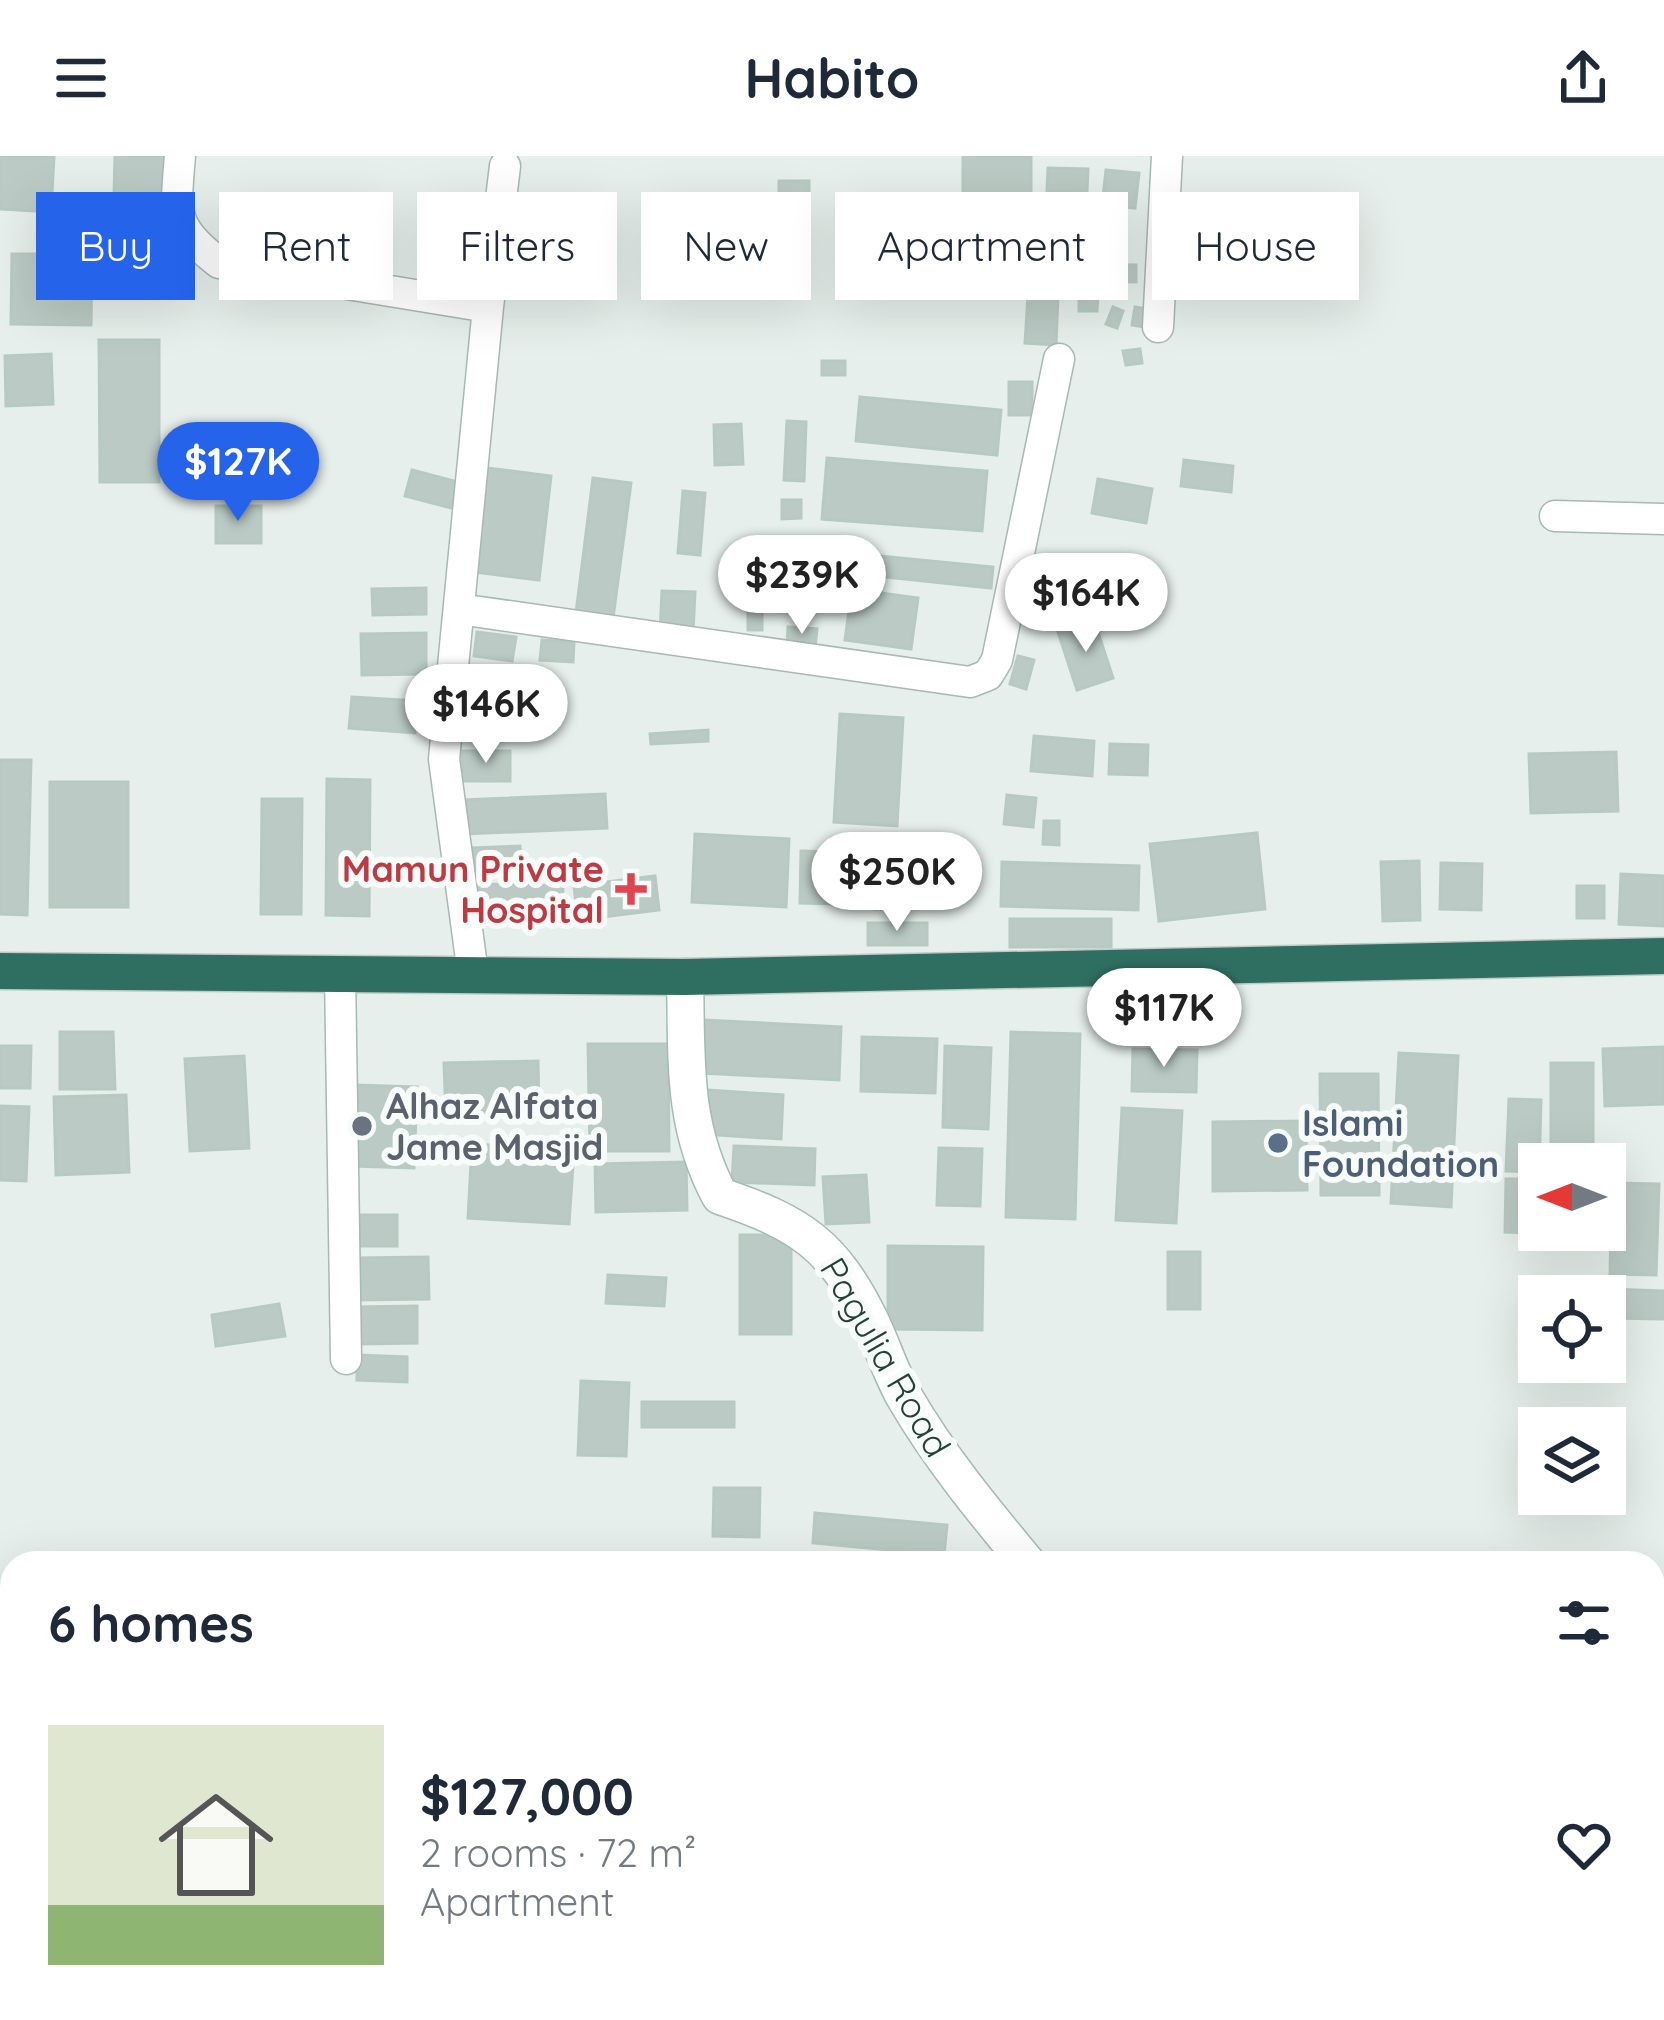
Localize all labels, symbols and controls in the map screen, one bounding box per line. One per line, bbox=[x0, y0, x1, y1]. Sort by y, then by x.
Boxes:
text: Habito bbox=[745, 44, 919, 112]
icon: menu bbox=[48, 45, 114, 111]
icon: share bbox=[1550, 45, 1616, 111]
chip: Buy bbox=[36, 192, 195, 300]
chip: Rent bbox=[219, 192, 393, 300]
chip: Filters bbox=[417, 192, 617, 300]
chip: New bbox=[641, 192, 811, 300]
chip: Apartment bbox=[835, 192, 1128, 300]
chip: House bbox=[1152, 192, 1359, 300]
pin: $127K bbox=[154, 422, 322, 524]
text: $127K bbox=[184, 436, 292, 485]
pin: $239K bbox=[718, 535, 886, 637]
text: $239K bbox=[745, 549, 859, 598]
pin: $164K bbox=[1002, 553, 1170, 655]
text: $164K bbox=[1032, 567, 1140, 616]
pin: $146K bbox=[402, 664, 570, 766]
text: $146K bbox=[432, 678, 540, 727]
pin: $250K bbox=[813, 832, 981, 934]
place label: Mamun Private Hospital bbox=[342, 846, 604, 932]
text: $250K bbox=[838, 846, 956, 895]
marker: Mamun Private Hospital bbox=[615, 873, 647, 905]
pin: $117K bbox=[1080, 968, 1248, 1070]
text: $117K bbox=[1114, 982, 1214, 1031]
place label: Alhaz Alfata Jame Masjid bbox=[386, 1083, 603, 1169]
place label: Islami Foundation bbox=[1302, 1100, 1499, 1186]
marker: Alhaz Alfata Jame Masjid bbox=[349, 1113, 375, 1139]
marker: Islami Foundation bbox=[1265, 1130, 1291, 1156]
north arrow bbox=[1518, 1143, 1626, 1251]
map controls bbox=[1518, 1143, 1626, 1515]
street label: Pagulia Road bbox=[811, 1249, 961, 1465]
button: locate bbox=[1518, 1275, 1626, 1383]
button: layers bbox=[1518, 1407, 1626, 1515]
icon: filters bbox=[1551, 1590, 1617, 1656]
text: 6 homes bbox=[48, 1591, 254, 1655]
text: $127,000 bbox=[420, 1764, 634, 1828]
icon: home bbox=[144, 1773, 288, 1917]
icon: heart bbox=[1551, 1812, 1617, 1878]
text: 2 rooms · 72 m² bbox=[420, 1828, 696, 1877]
text: Apartment bbox=[420, 1877, 614, 1926]

